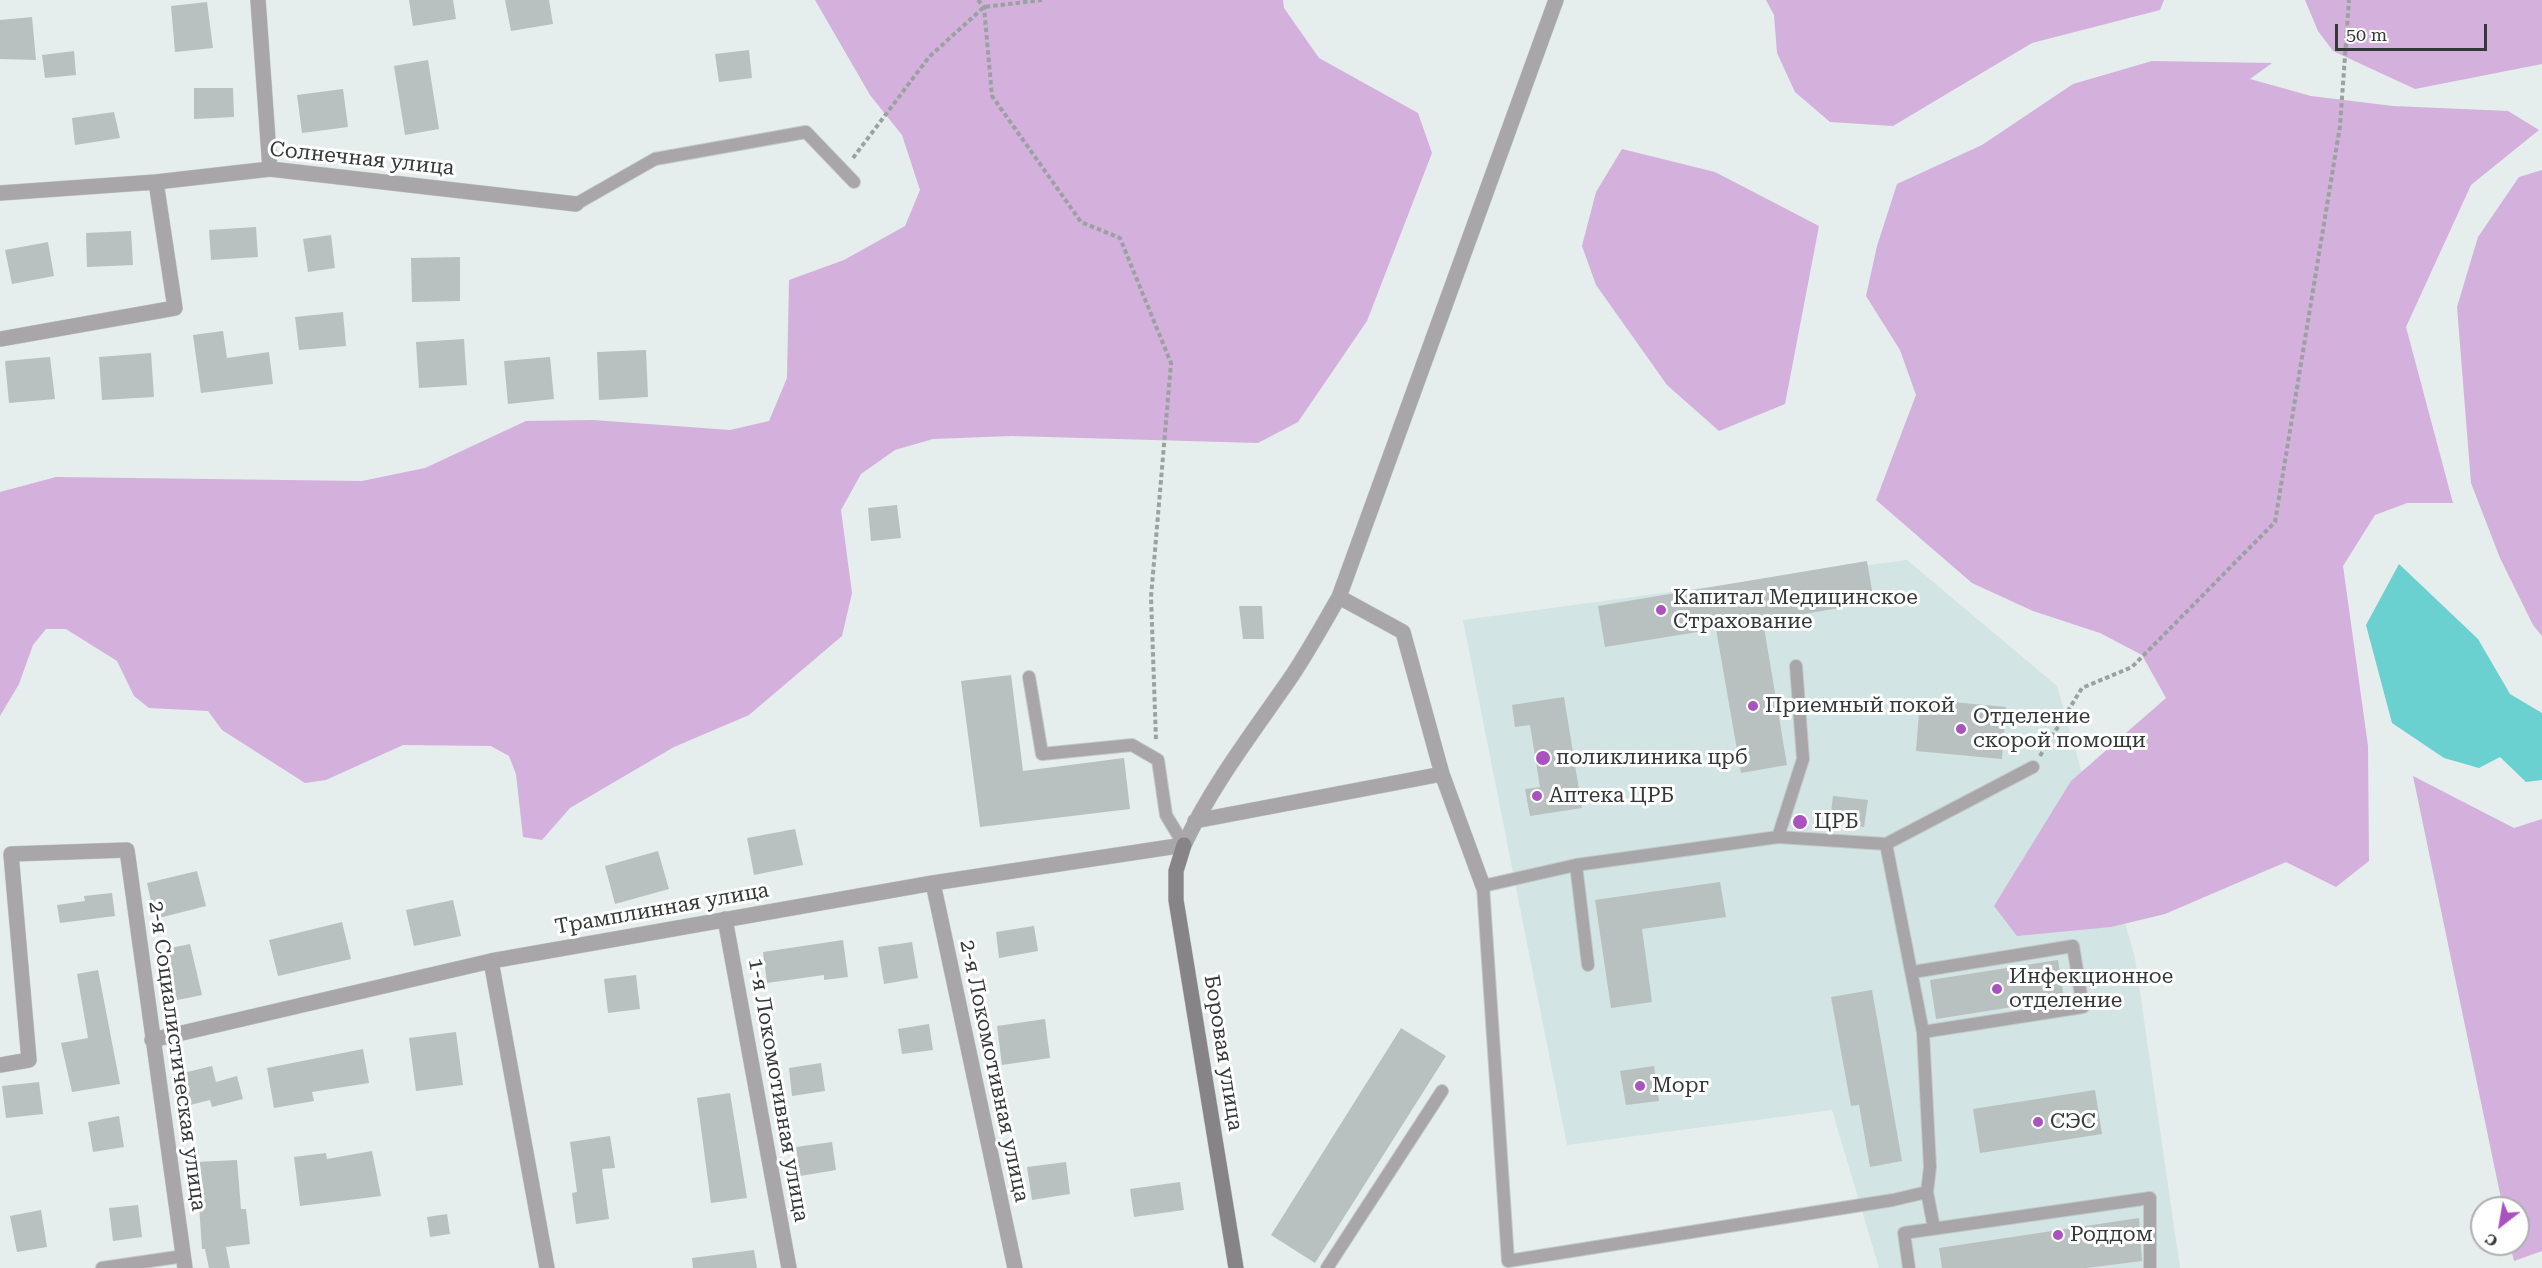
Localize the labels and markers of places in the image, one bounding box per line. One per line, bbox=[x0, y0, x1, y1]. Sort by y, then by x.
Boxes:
place label: Капитал Медицинское Страхование bbox=[1673, 585, 1918, 635]
marker: Капитал Медицинское Страхование bbox=[1654, 603, 1668, 617]
place label: Приемный покой bbox=[1765, 693, 1955, 719]
marker: Приемный покой bbox=[1746, 699, 1760, 713]
place label: Отделение скорой помощи bbox=[1973, 704, 2146, 754]
marker: Отделение скорой помощи bbox=[1954, 722, 1968, 736]
place label: поликлиника црб bbox=[1556, 745, 1748, 771]
marker: поликлиника црб bbox=[1534, 749, 1552, 767]
place label: Аптека ЦРБ bbox=[1549, 783, 1674, 809]
marker: Аптека ЦРБ bbox=[1530, 789, 1544, 803]
place label: ЦРБ bbox=[1814, 809, 1858, 835]
marker: ЦРБ bbox=[1791, 813, 1809, 831]
place label: Инфекционное отделение bbox=[2009, 964, 2173, 1014]
marker: Инфекционное отделение bbox=[1990, 982, 2004, 996]
place label: Морг bbox=[1652, 1073, 1709, 1099]
marker: Морг bbox=[1633, 1079, 1647, 1093]
place label: СЭС bbox=[2050, 1109, 2096, 1135]
marker: СЭС bbox=[2031, 1115, 2045, 1129]
place label: Роддом bbox=[2070, 1222, 2153, 1248]
marker: Роддом bbox=[2051, 1228, 2065, 1242]

